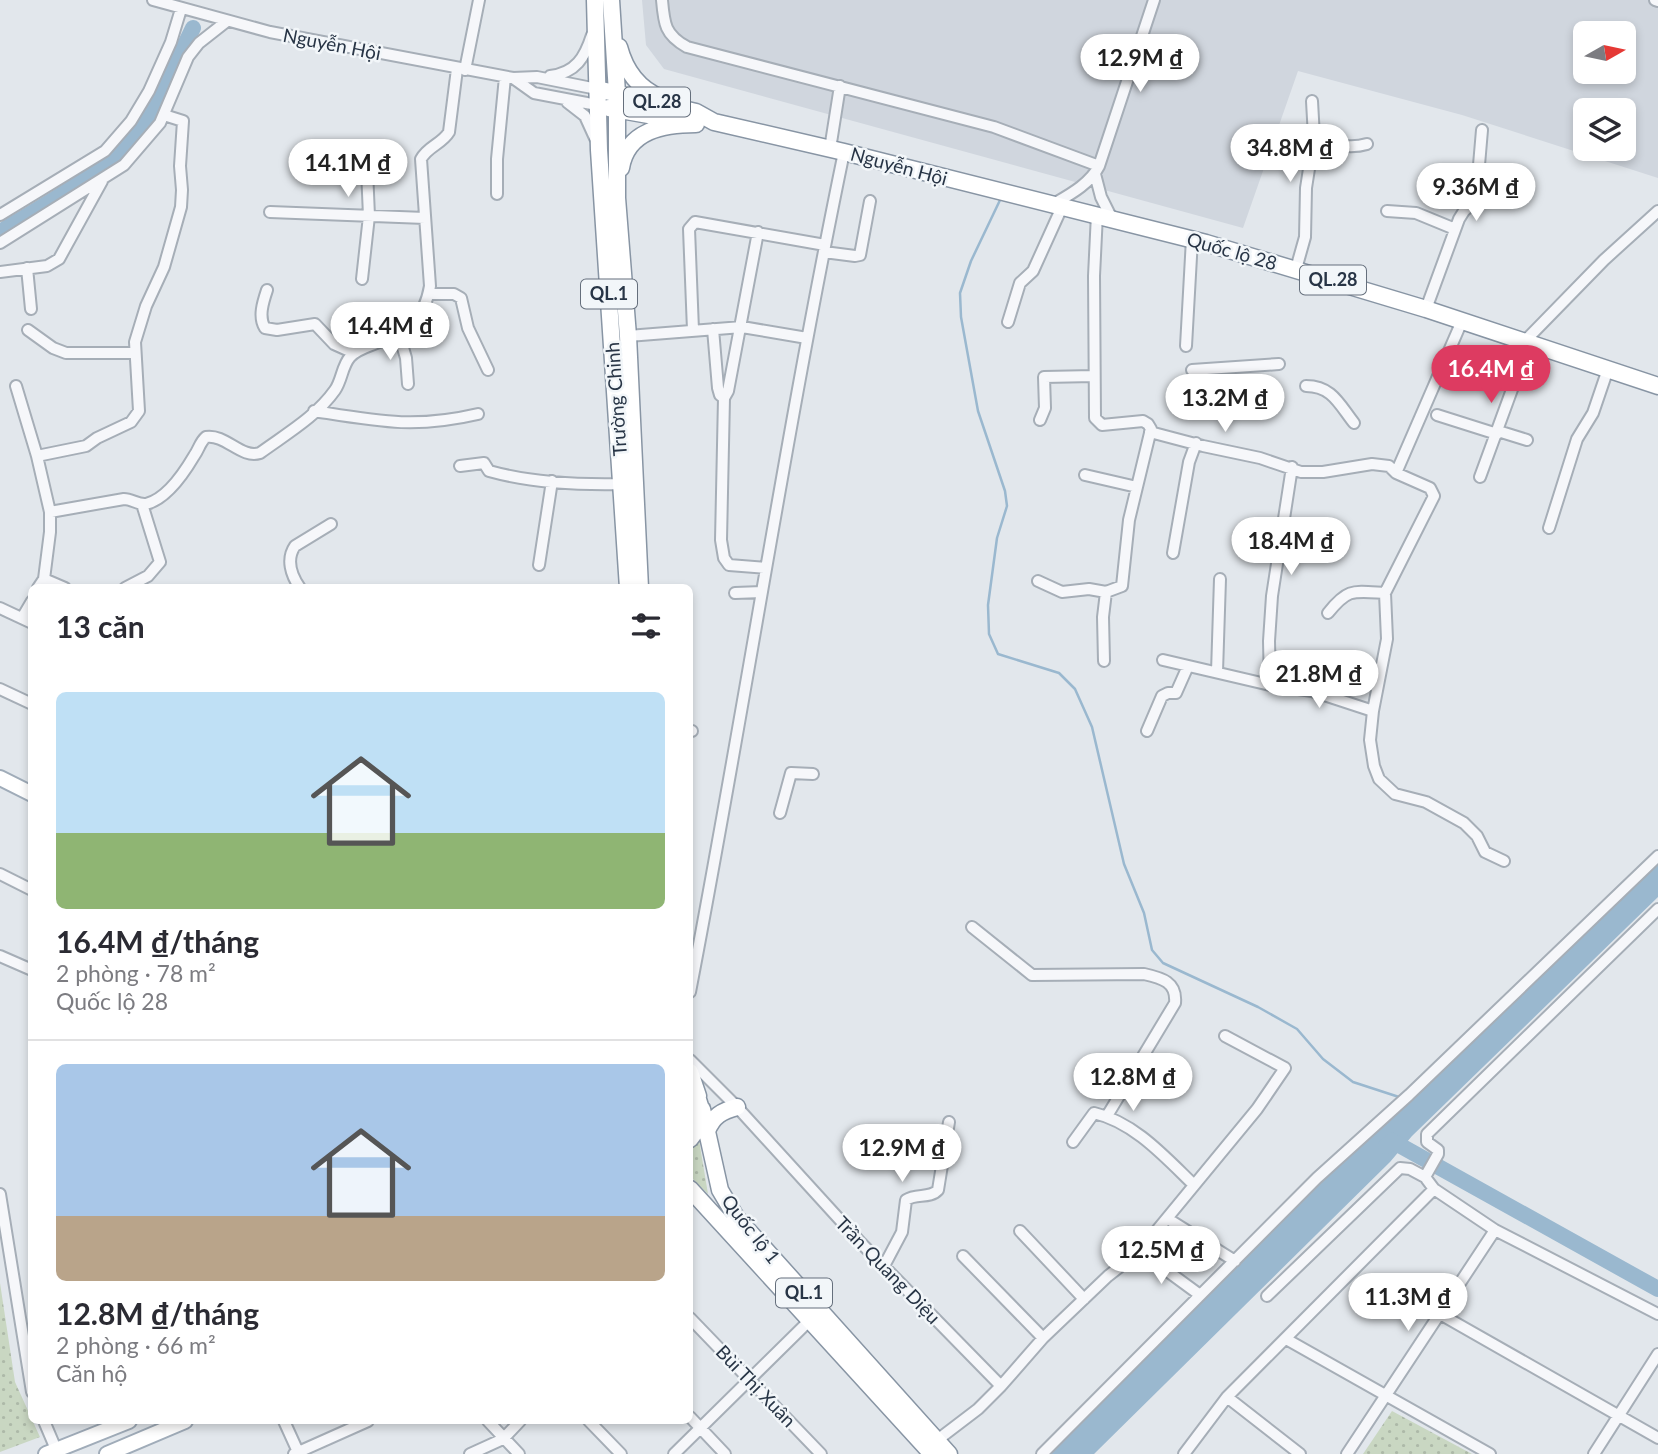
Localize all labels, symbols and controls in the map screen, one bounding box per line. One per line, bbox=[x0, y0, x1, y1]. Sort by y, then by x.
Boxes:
north arrow bbox=[1573, 21, 1636, 84]
map controls bbox=[1573, 21, 1636, 161]
street label: Nguyễn Hội bbox=[281, 23, 383, 64]
pin: 12.9M ₫ bbox=[1075, 34, 1205, 94]
text: 12.9M ₫ bbox=[1096, 43, 1184, 71]
road number: QL.28 bbox=[624, 88, 690, 116]
button: layers bbox=[1573, 98, 1636, 161]
pin: 34.8M ₫ bbox=[1225, 124, 1355, 184]
text: 34.8M ₫ bbox=[1246, 133, 1334, 161]
pin: 14.1M ₫ bbox=[283, 140, 413, 199]
street label: Nguyễn Hội bbox=[848, 142, 950, 189]
text: 14.1M ₫ bbox=[304, 148, 392, 176]
pin: 9.36M ₫ bbox=[1411, 164, 1541, 223]
text: 9.36M ₫ bbox=[1432, 172, 1520, 200]
street label: Quốc lộ 28 bbox=[1184, 227, 1280, 274]
road number: QL.28 bbox=[1300, 266, 1366, 294]
road number: QL.1 bbox=[581, 280, 637, 308]
pin: 14.4M ₫ bbox=[325, 302, 455, 362]
text: 14.4M ₫ bbox=[346, 311, 434, 339]
street label: Trường Chinh bbox=[600, 341, 631, 457]
pin: 16.4M ₫ bbox=[1426, 346, 1556, 405]
text: 16.4M ₫ bbox=[1447, 354, 1535, 382]
pin: 13.2M ₫ bbox=[1160, 374, 1290, 434]
text: 13.2M ₫ bbox=[1181, 383, 1269, 411]
pin: 18.4M ₫ bbox=[1226, 518, 1356, 577]
text: 18.4M ₫ bbox=[1247, 526, 1335, 554]
icon: filters bbox=[627, 607, 665, 645]
text: 13 căn bbox=[56, 608, 145, 644]
pin: 21.8M ₫ bbox=[1254, 650, 1384, 710]
text: 21.8M ₫ bbox=[1275, 659, 1363, 687]
icon: home bbox=[298, 738, 424, 864]
text: 16.4M ₫/tháng bbox=[56, 923, 259, 959]
text: 2 phòng · 78 m² bbox=[56, 959, 216, 987]
text: Quốc lộ 28 bbox=[56, 987, 168, 1015]
pin: 12.8M ₫ bbox=[1068, 1054, 1198, 1113]
text: 12.8M ₫ bbox=[1089, 1062, 1177, 1090]
icon: home bbox=[298, 1110, 424, 1236]
pin: 12.9M ₫ bbox=[837, 1124, 967, 1184]
text: 12.9M ₫ bbox=[858, 1133, 946, 1161]
street label: Quốc lộ 1 bbox=[717, 1189, 786, 1268]
street label: Trần Quang Diệu bbox=[831, 1211, 946, 1328]
pin: 12.5M ₫ bbox=[1096, 1226, 1226, 1286]
text: 12.5M ₫ bbox=[1117, 1235, 1205, 1263]
pin: 11.3M ₫ bbox=[1343, 1274, 1473, 1333]
road number: QL.1 bbox=[776, 1278, 832, 1308]
text: 11.3M ₫ bbox=[1364, 1282, 1452, 1310]
text: 12.8M ₫/tháng bbox=[56, 1295, 259, 1331]
text: 2 phòng · 66 m² bbox=[56, 1331, 216, 1359]
street label: Bùi Thị Xuân bbox=[712, 1340, 801, 1431]
text: Căn hộ bbox=[56, 1359, 127, 1387]

